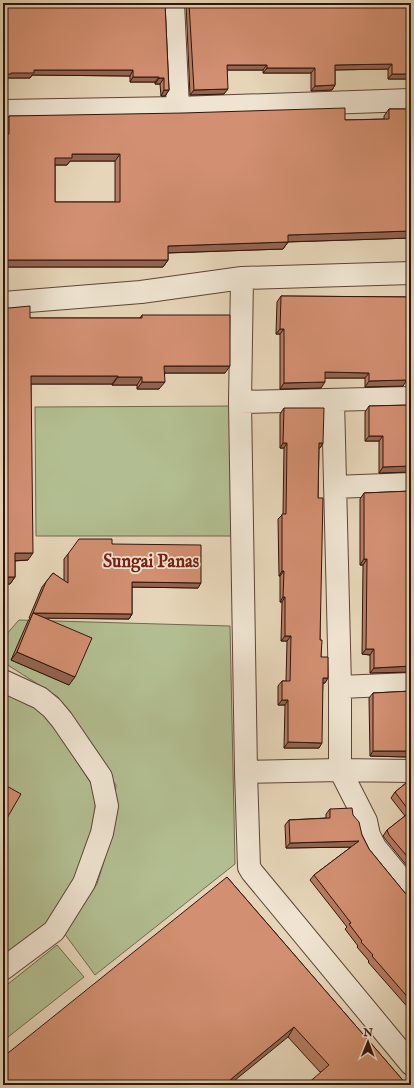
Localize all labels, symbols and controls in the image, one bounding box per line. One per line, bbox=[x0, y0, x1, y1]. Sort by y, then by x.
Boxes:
district label: Sungai Panas bbox=[103, 551, 200, 574]
north arrow bbox=[348, 1022, 388, 1062]
text: N bbox=[362, 1026, 374, 1040]

